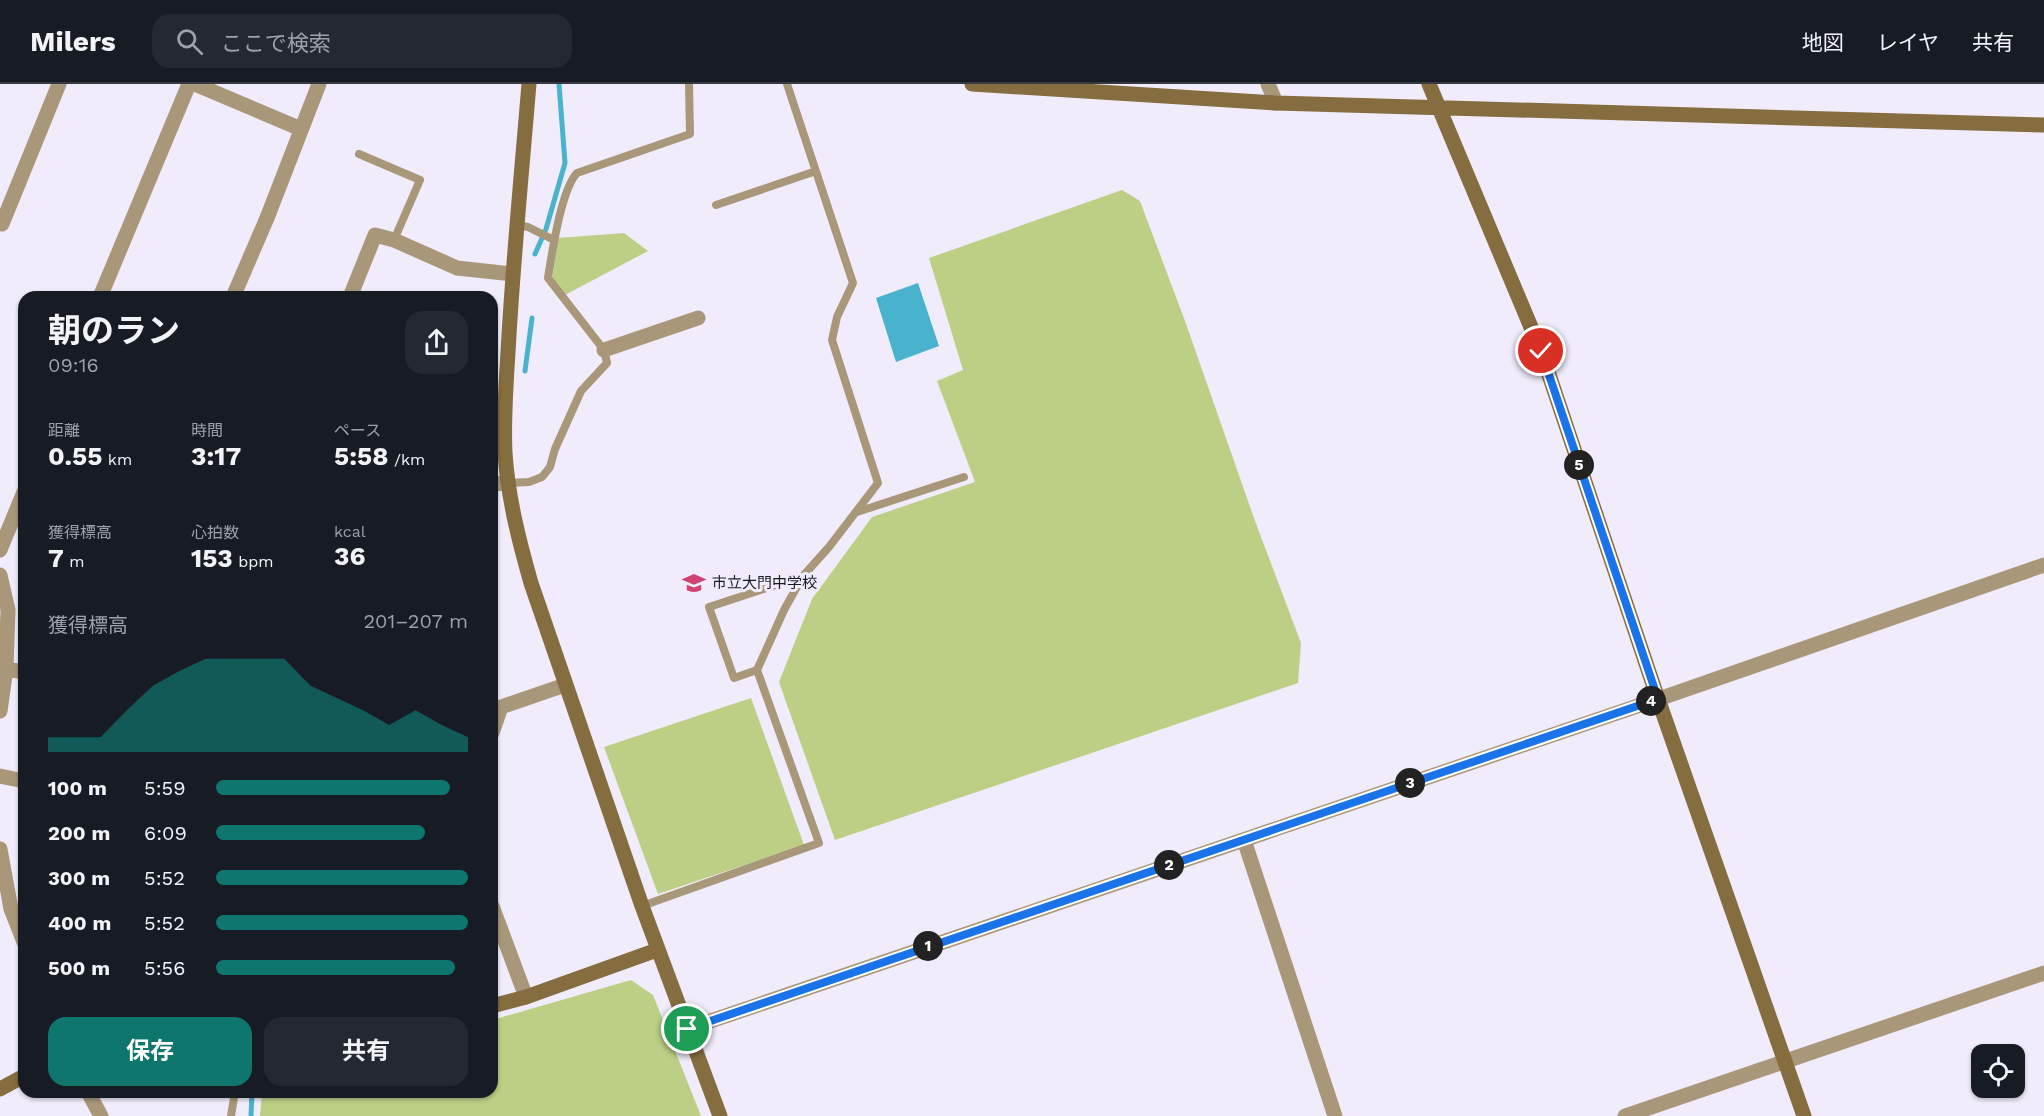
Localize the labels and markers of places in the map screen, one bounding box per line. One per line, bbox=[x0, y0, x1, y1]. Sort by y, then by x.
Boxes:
pin bbox=[1515, 325, 1566, 376]
pin: 5 bbox=[1564, 450, 1594, 480]
school or university icon: 市立大門中学校 bbox=[681, 570, 707, 596]
place label: 市立大門中学校 bbox=[712, 574, 817, 592]
pin: 4 bbox=[1636, 686, 1666, 716]
pin: 3 bbox=[1395, 768, 1425, 798]
pin: 2 bbox=[1154, 850, 1184, 880]
pin: 1 bbox=[913, 931, 943, 961]
pin bbox=[661, 1003, 712, 1054]

